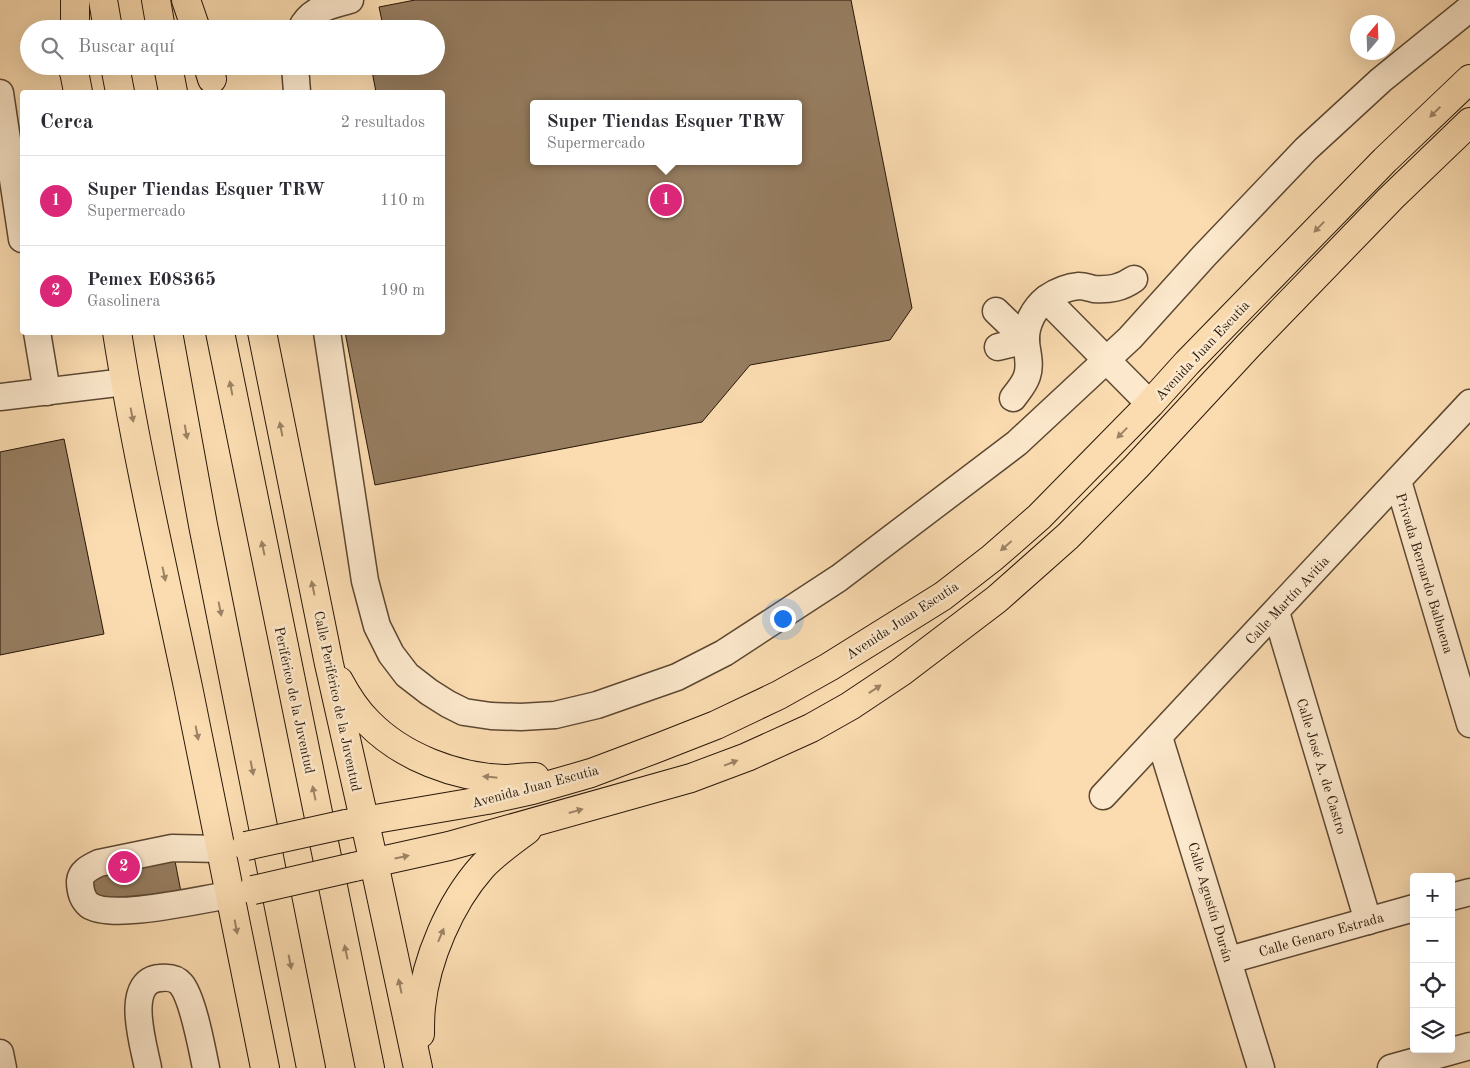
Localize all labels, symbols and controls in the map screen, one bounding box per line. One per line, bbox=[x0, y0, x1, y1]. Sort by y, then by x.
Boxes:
north arrow bbox=[1350, 15, 1395, 60]
search box bbox=[20, 20, 445, 75]
icon: search bbox=[38, 34, 66, 62]
text: Buscar aquí bbox=[78, 38, 174, 57]
popup bbox=[530, 100, 802, 165]
one-way arrow bbox=[1429, 106, 1441, 118]
text: Cerca bbox=[40, 112, 93, 133]
text: Super Tiendas Esquer TRW bbox=[547, 113, 785, 132]
text: 2 resultados bbox=[341, 115, 425, 131]
text: Supermercado bbox=[547, 136, 645, 152]
text: Super Tiendas Esquer TRW bbox=[87, 181, 325, 200]
pin: 1 bbox=[650, 181, 682, 219]
text: 1 bbox=[51, 193, 61, 209]
text: 110 m bbox=[380, 193, 425, 209]
text: Supermercado bbox=[87, 204, 185, 220]
one-way arrow bbox=[1314, 221, 1326, 233]
text: Pemex E08365 bbox=[87, 271, 216, 290]
text: 2 bbox=[51, 283, 61, 299]
text: 190 m bbox=[380, 283, 425, 299]
text: Gasolinera bbox=[87, 294, 160, 310]
street label: Avenida Juan Escutia bbox=[1153, 298, 1253, 403]
one-way arrow bbox=[226, 380, 234, 396]
one-way arrow bbox=[128, 407, 136, 423]
one-way arrow bbox=[277, 420, 285, 436]
one-way arrow bbox=[182, 425, 190, 441]
one-way arrow bbox=[1117, 426, 1129, 438]
street label: Privada Bernardo Balbuena bbox=[1393, 491, 1455, 655]
one-way arrow bbox=[259, 539, 267, 555]
one-way arrow bbox=[1000, 540, 1013, 551]
street label: Calle Martín Avitia bbox=[1243, 554, 1332, 648]
one-way arrow bbox=[160, 567, 168, 583]
street label: Avenida Juan Escutia bbox=[844, 579, 961, 662]
one-way arrow bbox=[309, 580, 317, 596]
one-way arrow bbox=[216, 601, 224, 617]
your location bbox=[770, 606, 796, 632]
street label: Calle Periférico de la Juventud bbox=[311, 610, 363, 793]
street label: Periférico de la Juventud bbox=[272, 625, 316, 775]
one-way arrow bbox=[869, 684, 882, 694]
street label: Calle José A. de Castro bbox=[1294, 697, 1348, 836]
one-way arrow bbox=[193, 726, 201, 741]
one-way arrow bbox=[724, 759, 739, 767]
one-way arrow bbox=[248, 761, 256, 776]
street label: Avenida Juan Escutia bbox=[470, 763, 600, 811]
one-way arrow bbox=[482, 773, 498, 781]
one-way arrow bbox=[309, 784, 317, 800]
one-way arrow bbox=[569, 807, 584, 815]
street label: Calle Agustín Durán bbox=[1185, 841, 1235, 964]
pin: 2 bbox=[108, 848, 140, 886]
one-way arrow bbox=[394, 852, 410, 860]
map controls bbox=[1410, 873, 1455, 1053]
button: + bbox=[1410, 873, 1455, 918]
street label: Calle Genaro Estrada bbox=[1257, 910, 1385, 960]
button: − bbox=[1410, 918, 1455, 963]
one-way arrow bbox=[233, 919, 241, 935]
one-way arrow bbox=[438, 928, 446, 942]
one-way arrow bbox=[342, 944, 350, 959]
one-way arrow bbox=[286, 954, 294, 970]
button: locate bbox=[1410, 963, 1455, 1008]
one-way arrow bbox=[396, 978, 404, 994]
button: layers bbox=[1410, 1008, 1455, 1053]

